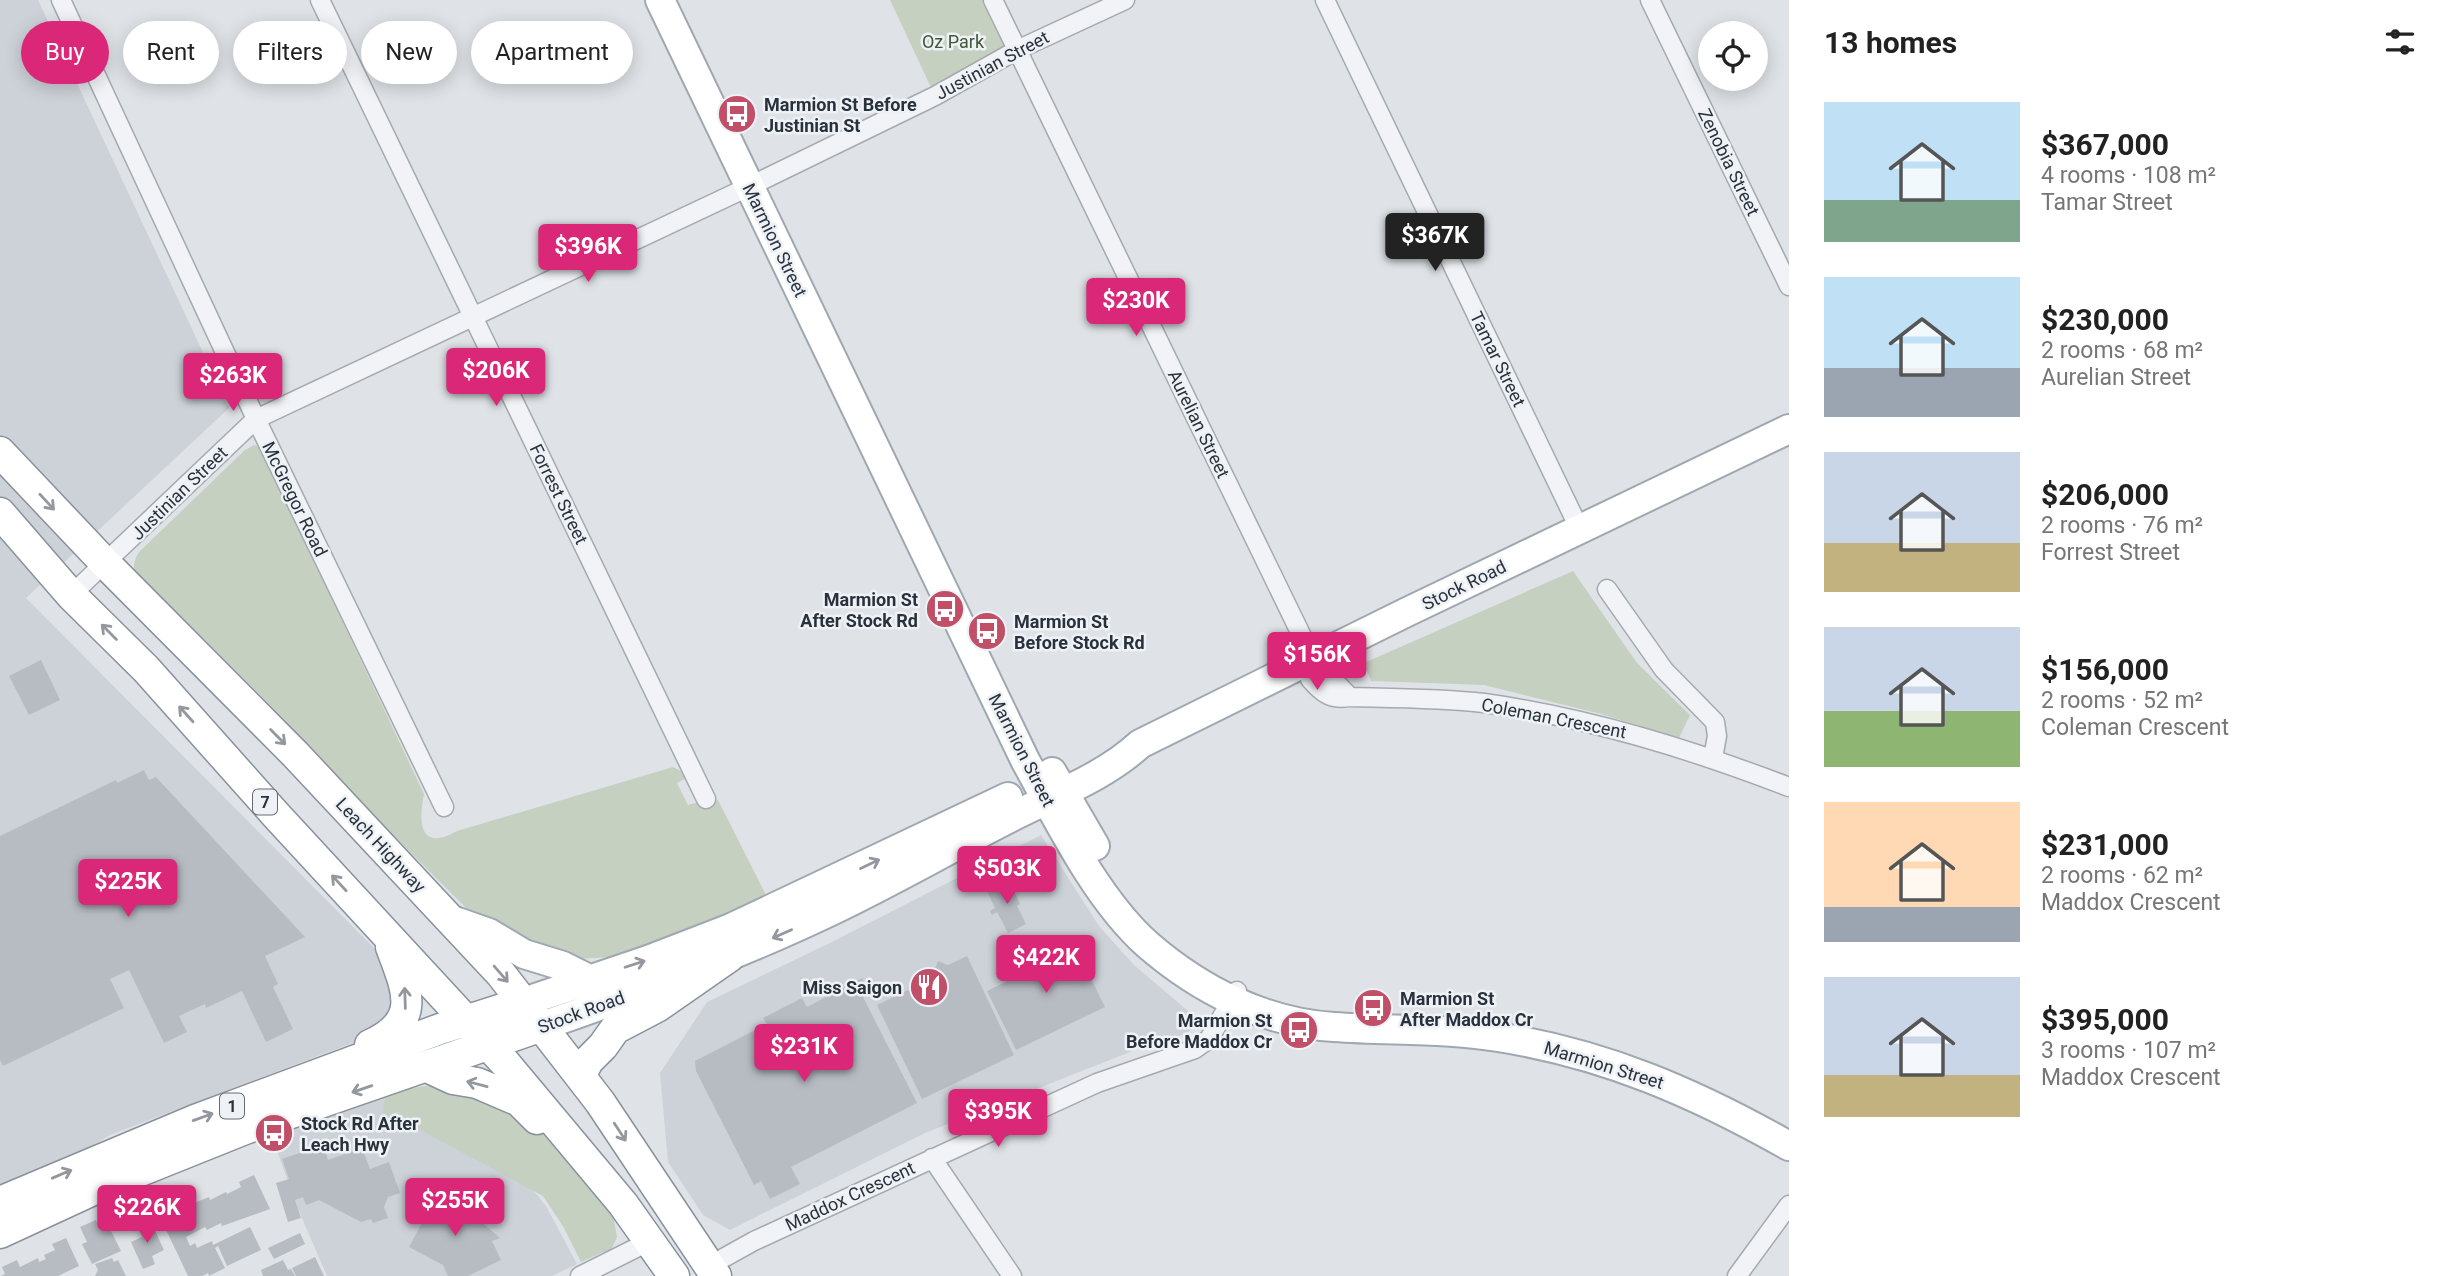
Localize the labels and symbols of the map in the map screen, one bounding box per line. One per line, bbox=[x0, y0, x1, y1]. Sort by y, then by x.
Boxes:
street label: Justinian Street bbox=[932, 26, 1052, 104]
park label: Oz Park bbox=[922, 31, 985, 52]
bus stop icon: Marmion St Before Justinian St bbox=[716, 93, 758, 135]
place label: Marmion St Before Justinian St bbox=[764, 94, 917, 136]
street label: Zenobia Street bbox=[1694, 105, 1764, 219]
street label: Marmion Street bbox=[738, 180, 812, 300]
pin: $367K bbox=[1386, 214, 1484, 273]
pin: $396K bbox=[539, 224, 637, 284]
pin: $230K bbox=[1087, 278, 1185, 338]
street label: Tamar Street bbox=[1466, 308, 1530, 410]
pin: $206K bbox=[447, 348, 545, 408]
pin: $263K bbox=[184, 354, 282, 413]
street label: Aurelian Street bbox=[1164, 367, 1234, 481]
street label: McGregor Road bbox=[258, 438, 332, 560]
street label: Forrest Street bbox=[526, 441, 592, 548]
street label: Justinian Street bbox=[127, 442, 231, 544]
one-way arrow bbox=[38, 493, 55, 510]
street label: Stock Road bbox=[1419, 556, 1509, 614]
bus stop icon: Marmion St After Stock Rd bbox=[924, 588, 966, 630]
place label: Marmion St After Stock Rd bbox=[800, 589, 918, 631]
bus stop icon: Marmion St Before Stock Rd bbox=[966, 610, 1008, 652]
place label: Marmion St Before Stock Rd bbox=[1014, 611, 1145, 653]
one-way arrow bbox=[100, 624, 117, 641]
pin: $156K bbox=[1268, 632, 1366, 692]
street label: Marmion Street bbox=[985, 690, 1060, 810]
street label: Coleman Crescent bbox=[1480, 694, 1628, 742]
one-way arrow bbox=[178, 706, 195, 723]
one-way arrow bbox=[270, 729, 287, 746]
road number: 7 bbox=[253, 790, 277, 814]
street label: Leach Highway bbox=[332, 793, 431, 897]
pin: $503K bbox=[958, 846, 1056, 906]
one-way arrow bbox=[859, 856, 880, 870]
pin: $225K bbox=[79, 860, 177, 919]
one-way arrow bbox=[331, 874, 347, 892]
one-way arrow bbox=[771, 928, 793, 941]
pin: $422K bbox=[997, 936, 1095, 995]
one-way arrow bbox=[624, 957, 646, 970]
one-way arrow bbox=[493, 965, 509, 983]
restaurant icon: Miss Saigon bbox=[908, 966, 950, 1008]
place label: Miss Saigon bbox=[802, 977, 902, 998]
one-way arrow bbox=[399, 987, 412, 1010]
street label: Stock Road bbox=[535, 987, 627, 1037]
bus stop icon: Marmion St After Maddox Cr bbox=[1352, 987, 1394, 1029]
place label: Marmion St After Maddox Cr bbox=[1400, 988, 1533, 1030]
bus stop icon: Marmion St Before Maddox Cr bbox=[1278, 1009, 1320, 1051]
place label: Marmion St Before Maddox Cr bbox=[1126, 1010, 1272, 1052]
pin: $231K bbox=[755, 1024, 853, 1084]
street label: Marmion Street bbox=[1542, 1037, 1666, 1093]
one-way arrow bbox=[466, 1077, 488, 1090]
one-way arrow bbox=[352, 1084, 374, 1096]
pin: $395K bbox=[949, 1090, 1047, 1149]
road number: 1 bbox=[220, 1094, 244, 1118]
one-way arrow bbox=[191, 1110, 213, 1122]
bus stop icon: Stock Rd After Leach Hwy bbox=[253, 1112, 295, 1154]
place label: Stock Rd After Leach Hwy bbox=[301, 1113, 419, 1155]
one-way arrow bbox=[612, 1122, 627, 1141]
street label: Maddox Crescent bbox=[782, 1157, 918, 1235]
one-way arrow bbox=[51, 1167, 73, 1180]
pin: $255K bbox=[406, 1178, 504, 1238]
pin: $226K bbox=[98, 1186, 196, 1245]

